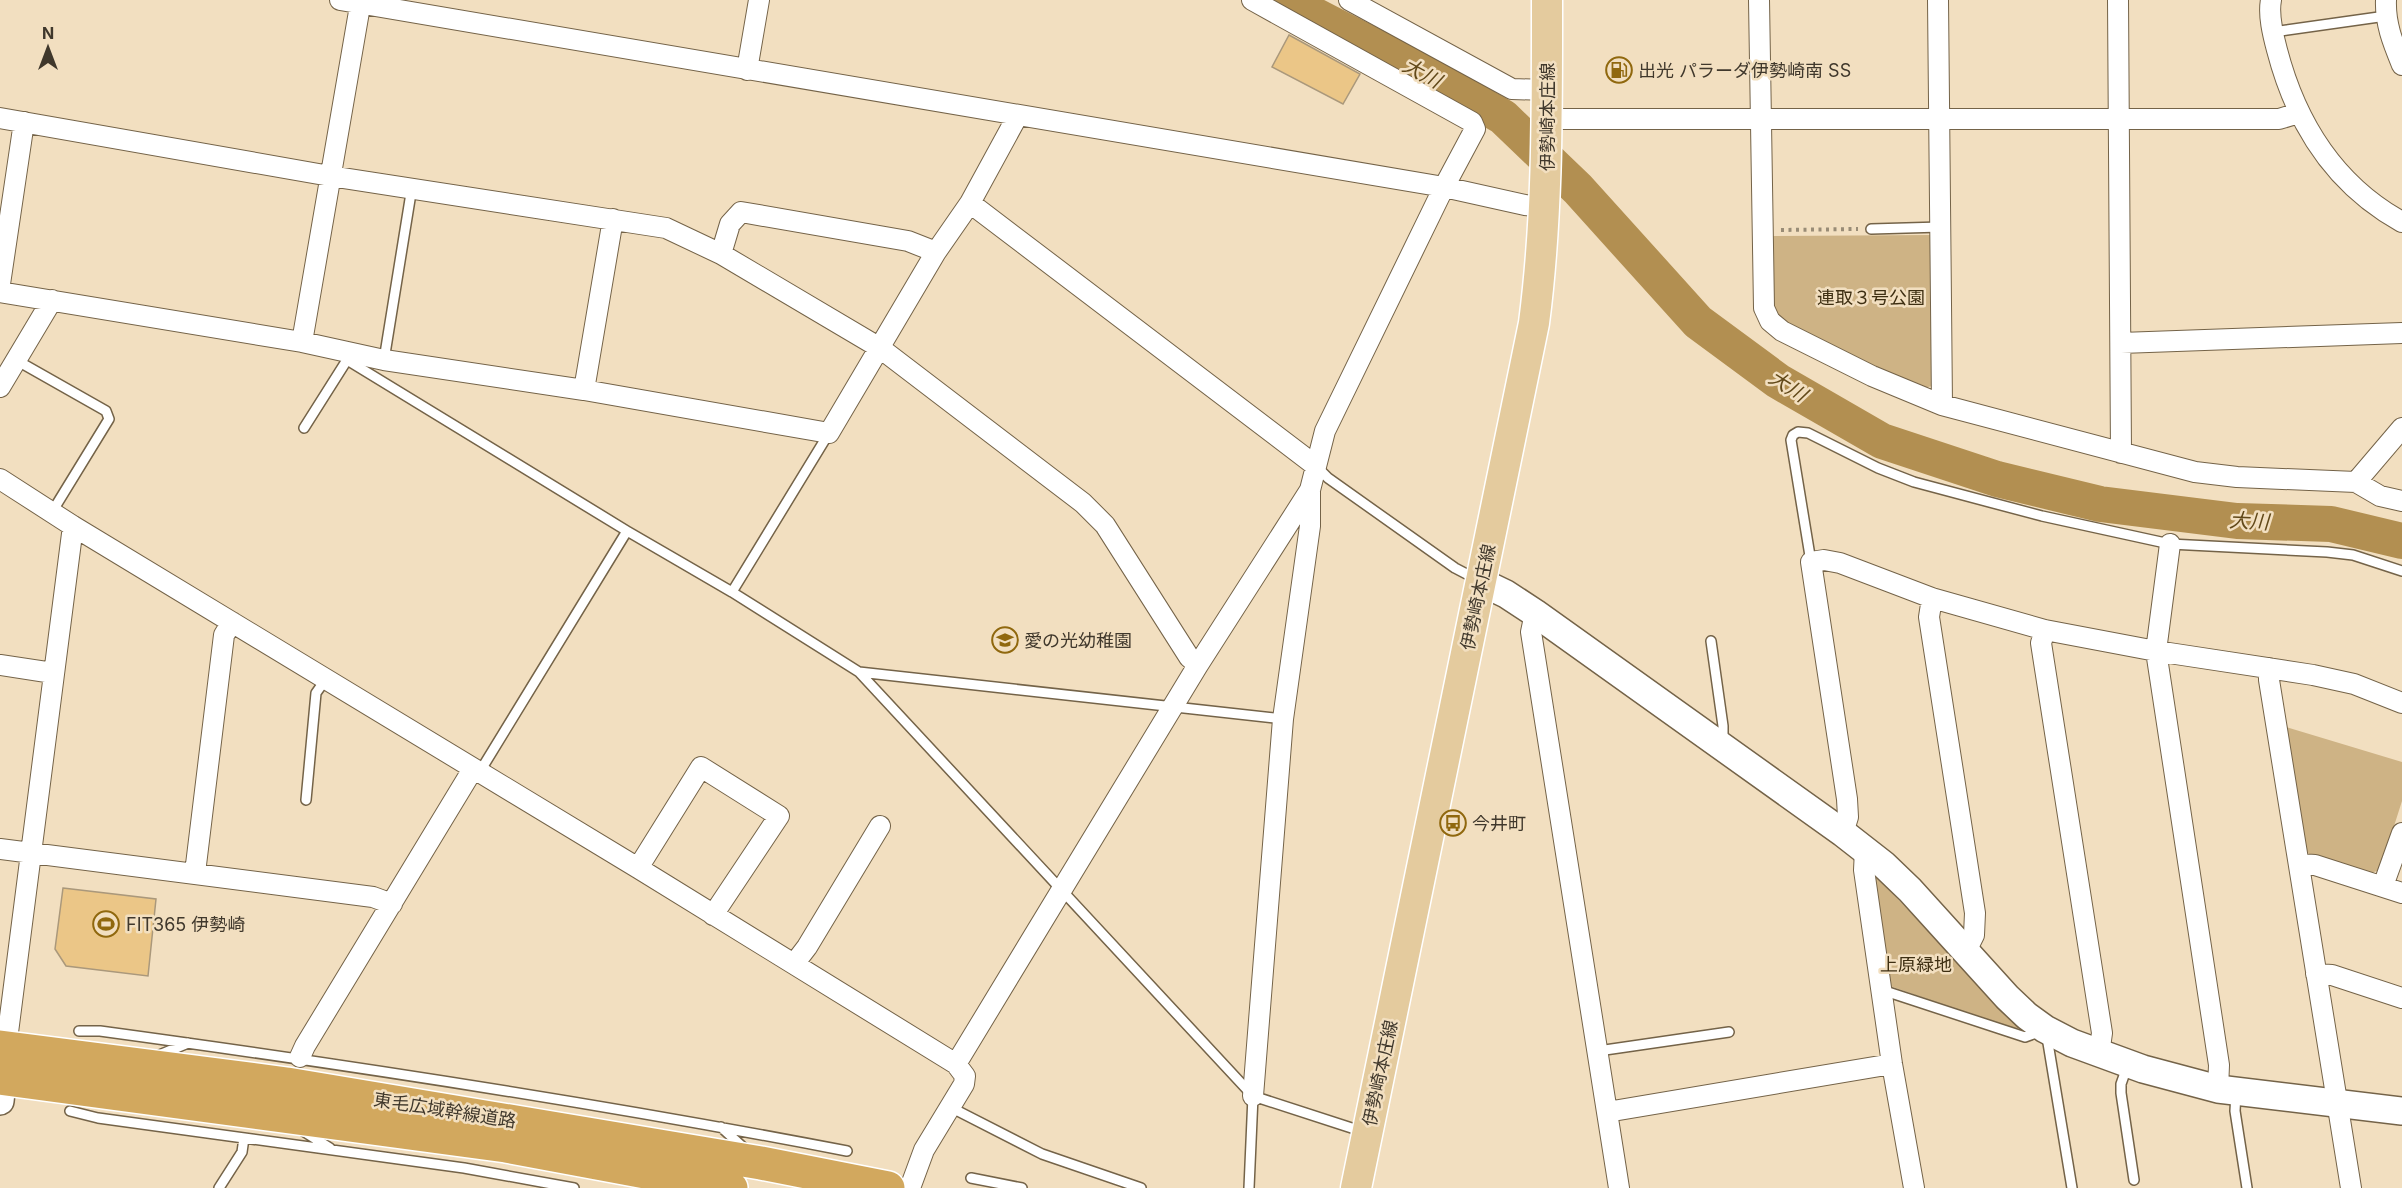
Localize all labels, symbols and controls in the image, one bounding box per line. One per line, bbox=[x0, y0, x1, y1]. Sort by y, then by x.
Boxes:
north arrow bbox=[18, 18, 78, 78]
text: N bbox=[42, 23, 54, 43]
water label: 大川 bbox=[1399, 53, 1447, 94]
fuel station icon: 出光 パラーダ伊勢崎南 SS bbox=[1604, 55, 1634, 85]
place label: 出光 パラーダ伊勢崎南 SS bbox=[1638, 60, 1851, 81]
street label: 伊勢崎本庄線 bbox=[1537, 63, 1558, 171]
park label: 連取３号公園 bbox=[1817, 287, 1925, 308]
water label: 大川 bbox=[1765, 365, 1813, 408]
water label: 大川 bbox=[2228, 508, 2272, 534]
street label: 伊勢崎本庄線 bbox=[1457, 542, 1499, 652]
school or university icon: 愛の光幼稚園 bbox=[990, 625, 1020, 655]
place label: 愛の光幼稚園 bbox=[1024, 630, 1132, 651]
bus stop icon: 今井町 bbox=[1438, 808, 1468, 838]
place label: 今井町 bbox=[1472, 813, 1526, 834]
sports icon: FIT365 伊勢崎 bbox=[91, 909, 121, 939]
place label: FIT365 伊勢崎 bbox=[126, 914, 245, 935]
park label: 上原緑地 bbox=[1880, 954, 1952, 975]
street label: 伊勢崎本庄線 bbox=[1359, 1018, 1401, 1128]
street label: 東毛広域幹線道路 bbox=[372, 1088, 518, 1132]

